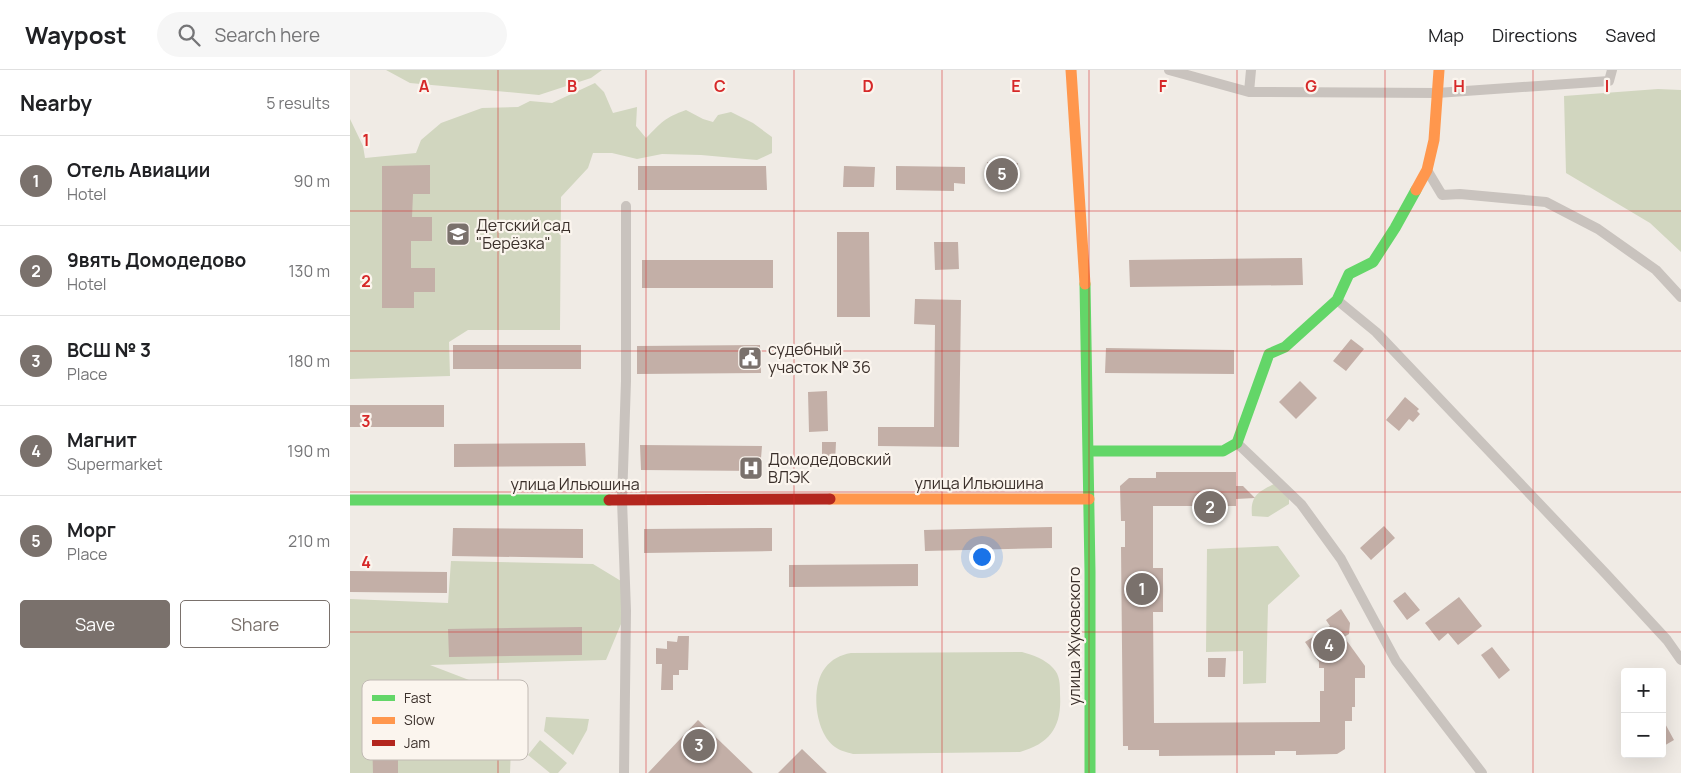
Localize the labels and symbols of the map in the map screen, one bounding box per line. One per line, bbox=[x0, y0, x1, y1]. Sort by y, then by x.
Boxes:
text: A bbox=[419, 75, 430, 97]
text: B bbox=[567, 75, 577, 97]
text: C bbox=[714, 75, 726, 97]
text: D bbox=[862, 75, 874, 97]
text: E bbox=[1011, 75, 1021, 97]
text: F bbox=[1159, 75, 1168, 97]
text: G bbox=[1305, 75, 1317, 97]
text: H bbox=[1453, 75, 1465, 97]
text: I bbox=[1605, 75, 1609, 97]
text: 1 bbox=[362, 129, 370, 151]
pin: 5 bbox=[986, 155, 1018, 193]
place label: Детский сад "Берёзка" bbox=[476, 214, 571, 254]
school or university icon: Детский сад "Берёзка" bbox=[445, 221, 471, 247]
text: 2 bbox=[361, 270, 371, 292]
place label: судебный участок № 36 bbox=[768, 338, 871, 378]
public building icon: судебный участок № 36 bbox=[737, 345, 763, 371]
text: 3 bbox=[361, 410, 371, 432]
place label: Домодедовский ВЛЭК bbox=[768, 448, 891, 488]
hospital icon: Домодедовский ВЛЭК bbox=[738, 455, 764, 481]
street label: улица Ильюшина bbox=[914, 472, 1044, 494]
street label: улица Ильюшина bbox=[510, 473, 640, 495]
pin: 2 bbox=[1194, 488, 1226, 526]
your location bbox=[969, 544, 995, 570]
text: 4 bbox=[361, 551, 371, 573]
street label: улица Жуковского bbox=[1063, 566, 1085, 706]
pin: 1 bbox=[1126, 570, 1158, 608]
pin: 4 bbox=[1313, 626, 1345, 664]
legend bbox=[362, 680, 528, 760]
text: Fast bbox=[404, 688, 432, 707]
text: Slow bbox=[404, 710, 435, 729]
pin: 3 bbox=[683, 726, 715, 764]
text: Jam bbox=[404, 733, 430, 752]

